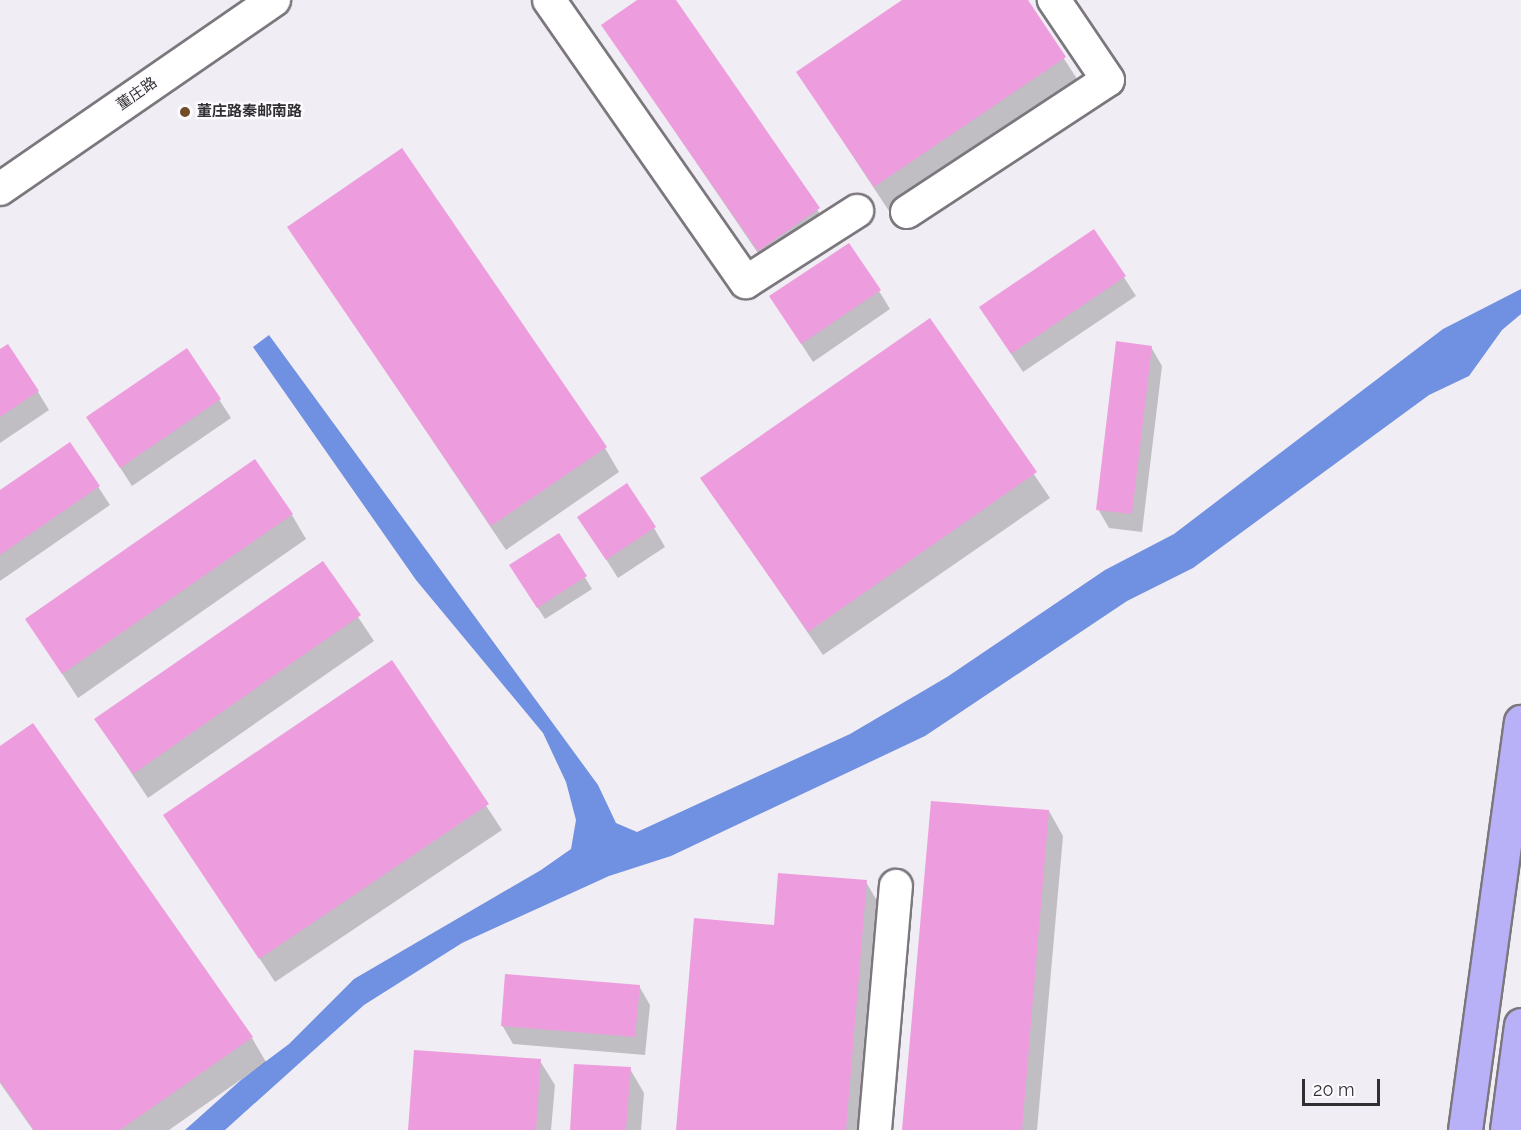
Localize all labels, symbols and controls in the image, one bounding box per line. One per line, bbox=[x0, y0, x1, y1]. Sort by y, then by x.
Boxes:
street label: 董庄路 bbox=[113, 74, 161, 114]
place label: 董庄路秦邮南路 bbox=[197, 103, 302, 121]
marker: 董庄路秦邮南路 bbox=[178, 105, 192, 119]
scale bar bbox=[1305, 1067, 1383, 1105]
text: 20 m bbox=[1313, 1079, 1355, 1100]

